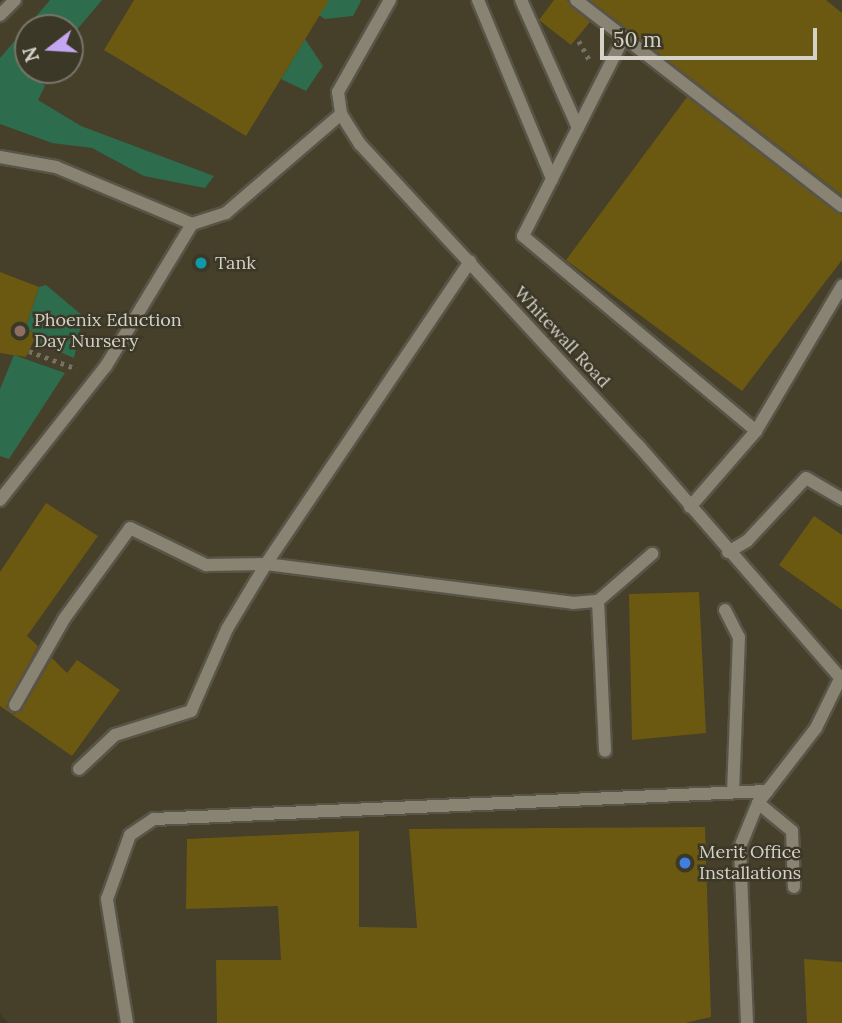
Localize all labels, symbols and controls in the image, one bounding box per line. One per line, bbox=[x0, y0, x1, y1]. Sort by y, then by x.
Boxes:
north arrow bbox=[14, 14, 84, 84]
scale bar bbox=[604, 14, 821, 58]
text: 50 m bbox=[613, 26, 662, 53]
text: N bbox=[17, 44, 44, 65]
place label: Tank bbox=[215, 252, 256, 274]
marker: Tank bbox=[193, 255, 209, 271]
street label: Whitewall Road bbox=[509, 282, 615, 392]
place label: Phoenix Eduction Day Nursery bbox=[34, 310, 182, 352]
marker: Phoenix Eduction Day Nursery bbox=[12, 323, 28, 339]
place label: Merit Office Installations bbox=[699, 842, 801, 884]
marker: Merit Office Installations bbox=[677, 855, 693, 871]

